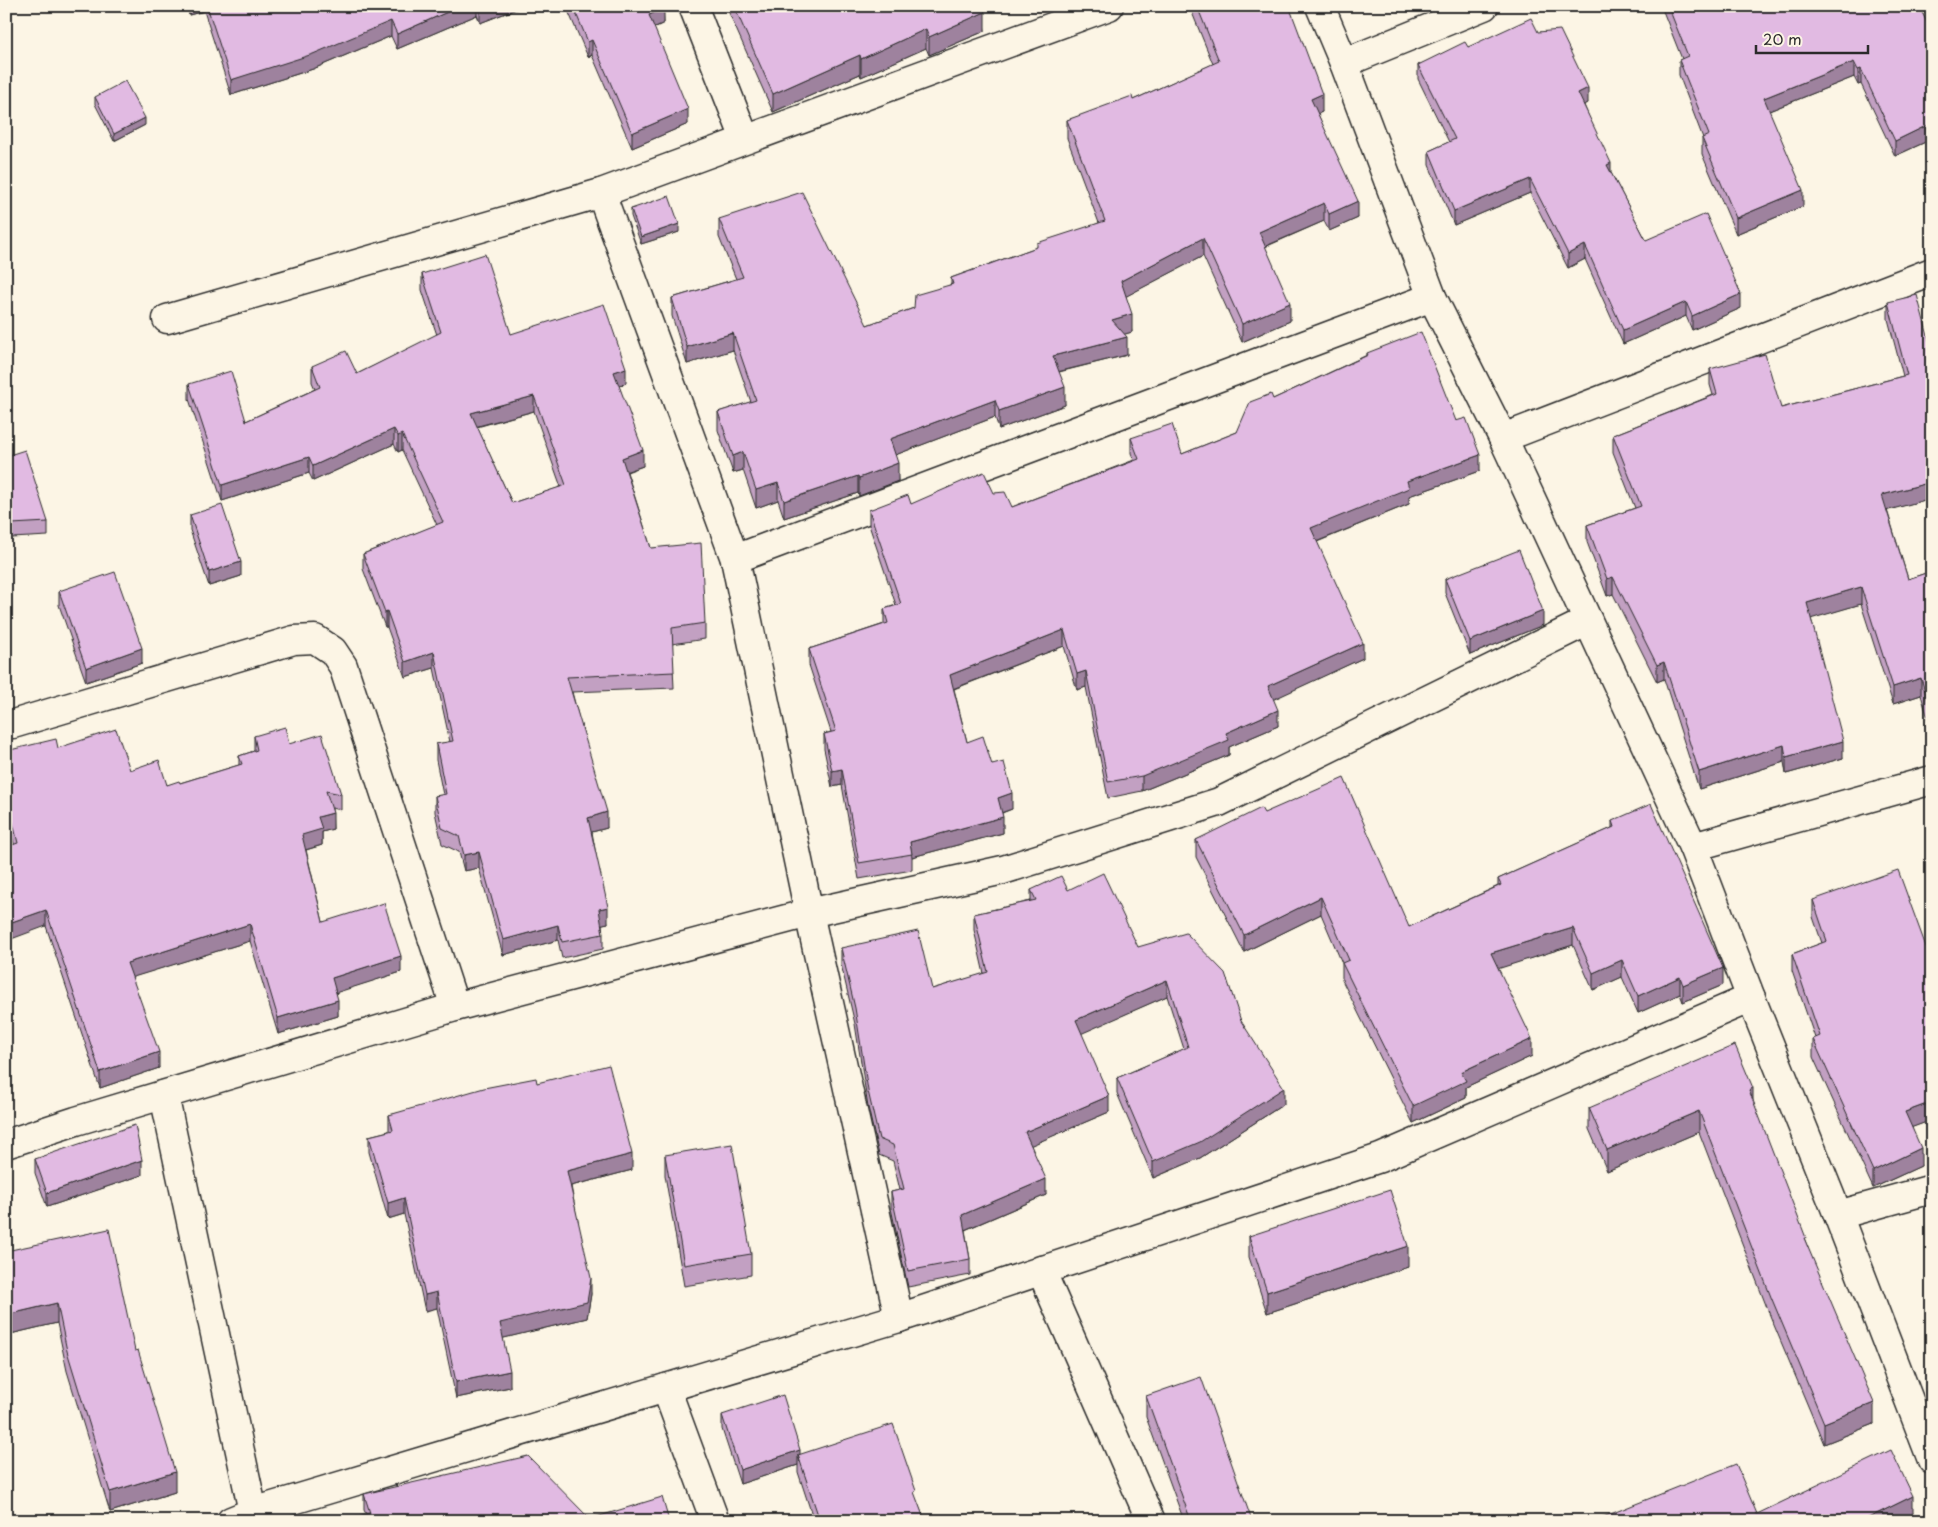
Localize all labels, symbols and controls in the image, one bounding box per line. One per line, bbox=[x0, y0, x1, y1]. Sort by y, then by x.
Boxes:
scale bar bbox=[1756, 22, 1868, 54]
text: 20 m bbox=[1763, 27, 1802, 50]

